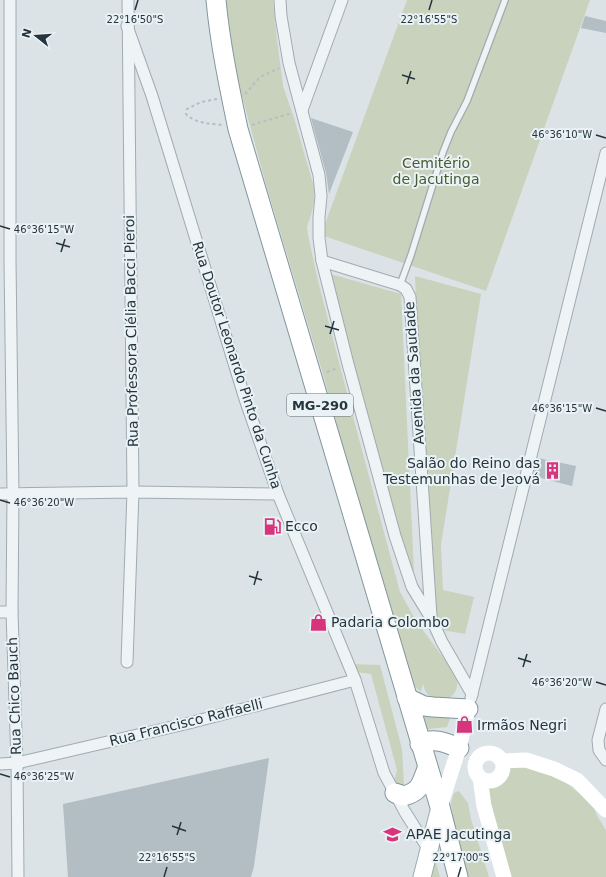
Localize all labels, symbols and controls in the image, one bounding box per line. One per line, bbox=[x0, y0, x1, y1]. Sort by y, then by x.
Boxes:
text: 22°16'50"S bbox=[107, 14, 163, 25]
text: 22°16'55"S bbox=[401, 14, 457, 25]
north arrow bbox=[16, 16, 56, 56]
text: N bbox=[19, 27, 34, 40]
text: 46°36'10"W bbox=[532, 129, 592, 140]
park label: Cemitério de Jacutinga bbox=[393, 155, 479, 187]
street label: Rua Professora Clélia Bacci Pieroi bbox=[121, 215, 141, 447]
text: 46°36'15"W bbox=[14, 224, 74, 235]
street label: Rua Doutor Leonardo Pinto da Cunha bbox=[189, 239, 285, 491]
street label: Avenida da Saudade bbox=[401, 301, 427, 445]
road number: MG-290 bbox=[287, 394, 353, 416]
text: 46°36'15"W bbox=[532, 403, 592, 414]
place label: Salão do Reino das Testemunhas de Jeová bbox=[382, 455, 540, 487]
building icon: Salão do Reino das Testemunhas de Jeová bbox=[543, 461, 563, 481]
text: 46°36'20"W bbox=[14, 497, 74, 508]
fuel station icon: Ecco bbox=[262, 516, 282, 536]
place label: Ecco bbox=[285, 518, 318, 534]
shop icon: Padaria Colombo bbox=[308, 612, 328, 632]
place label: Padaria Colombo bbox=[331, 614, 449, 630]
street label: Rua Chico Bauch bbox=[4, 637, 24, 755]
text: 46°36'20"W bbox=[532, 677, 592, 688]
street label: Rua Francisco Raffaelli bbox=[108, 695, 264, 749]
shop icon: Irmãos Negri bbox=[454, 715, 474, 735]
place label: Irmãos Negri bbox=[477, 717, 567, 733]
text: 46°36'25"W bbox=[14, 771, 74, 782]
school or university icon: APAE Jacutinga bbox=[383, 824, 403, 844]
place label: APAE Jacutinga bbox=[406, 826, 511, 842]
text: 22°16'55"S bbox=[139, 852, 195, 863]
text: 22°17'00"S bbox=[433, 852, 489, 863]

